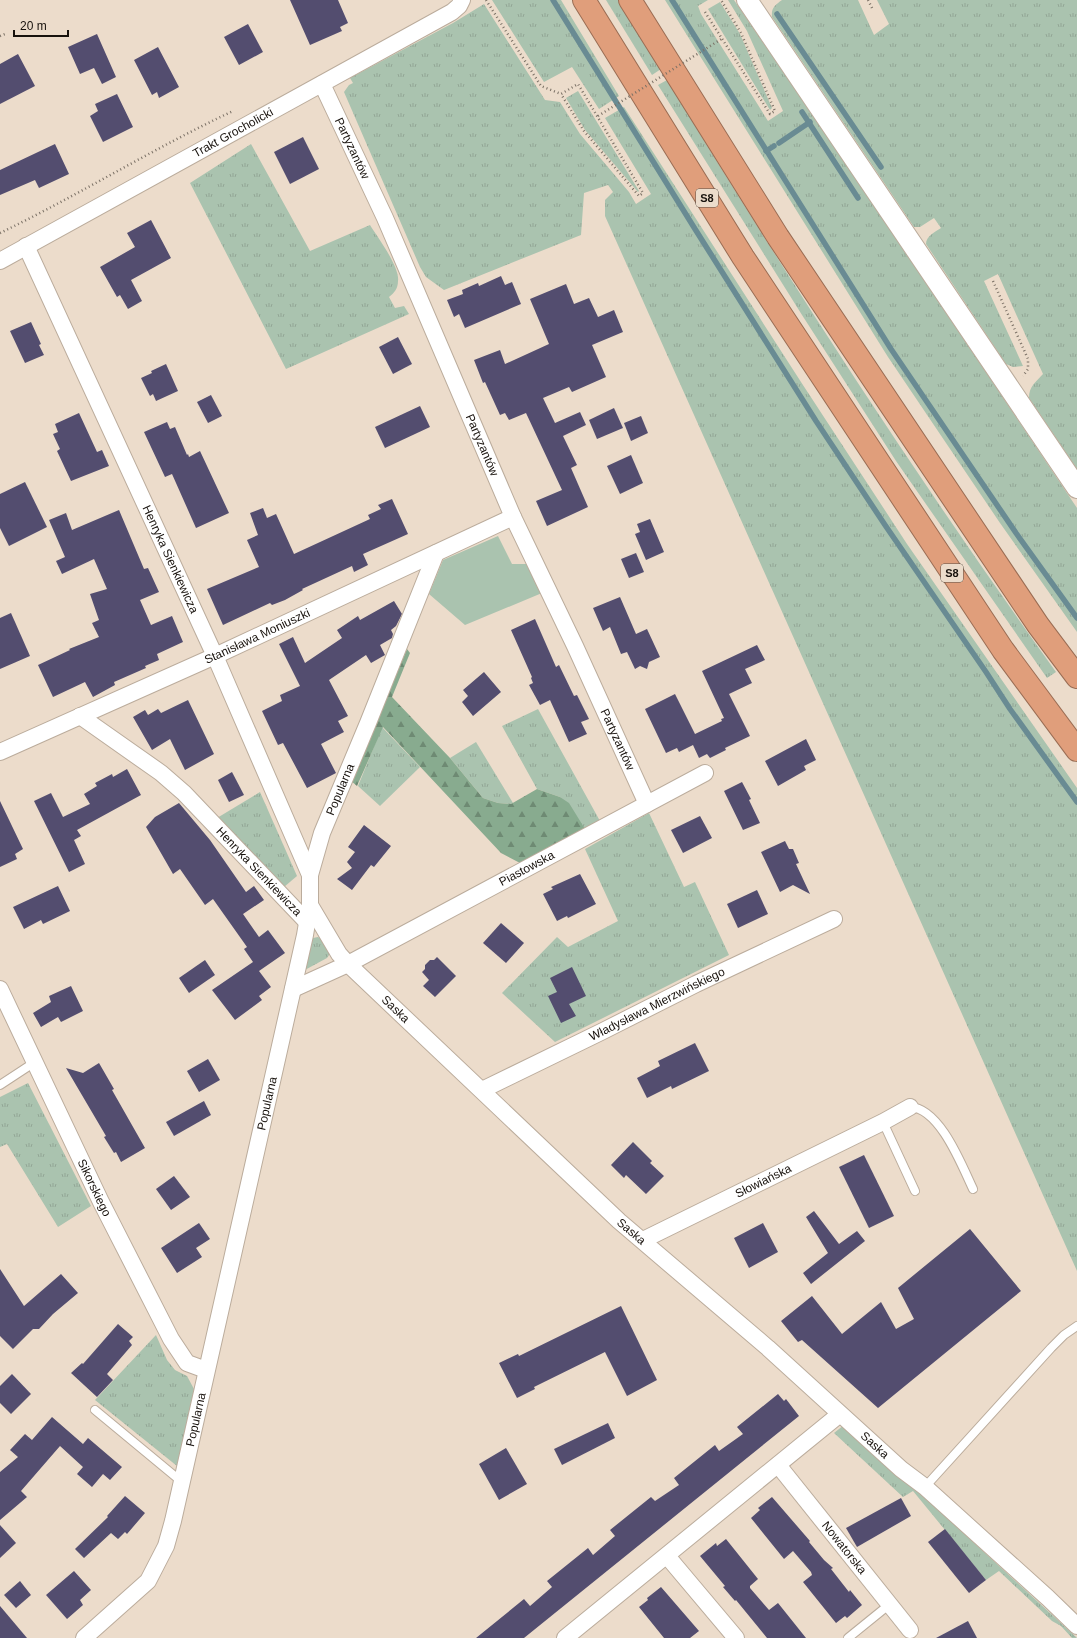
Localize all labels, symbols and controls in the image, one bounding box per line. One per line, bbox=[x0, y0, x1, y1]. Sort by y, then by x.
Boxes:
scale bar bbox=[14, 12, 68, 38]
text: 20 m bbox=[20, 19, 47, 33]
street label: Trakt Grocholicki bbox=[190, 105, 276, 160]
street label: Partyzantów bbox=[332, 115, 373, 181]
road number: S8 bbox=[696, 189, 718, 207]
street label: Partyzantów bbox=[463, 412, 502, 478]
street label: Henryka Sienkiewicza bbox=[139, 503, 202, 616]
road number: S8 bbox=[941, 564, 963, 582]
street label: Stanisława Moniuszki bbox=[202, 606, 312, 667]
street label: Partyzantów bbox=[597, 706, 638, 773]
street label: Popularna bbox=[323, 761, 357, 817]
street label: Henryka Sienkiewicza bbox=[213, 824, 305, 919]
street label: Piastowska bbox=[497, 848, 557, 889]
street label: Władysława Mierzwińskiego bbox=[587, 964, 727, 1044]
street label: Saska bbox=[379, 993, 413, 1026]
street label: Popularna bbox=[254, 1075, 280, 1132]
street label: Sikorskiego bbox=[75, 1157, 114, 1219]
street label: Słowiańska bbox=[733, 1161, 794, 1201]
street label: Saska bbox=[614, 1215, 649, 1248]
street label: Popularna bbox=[183, 1391, 209, 1448]
street label: Saska bbox=[858, 1429, 892, 1462]
street label: Nowatorska bbox=[819, 1519, 870, 1577]

